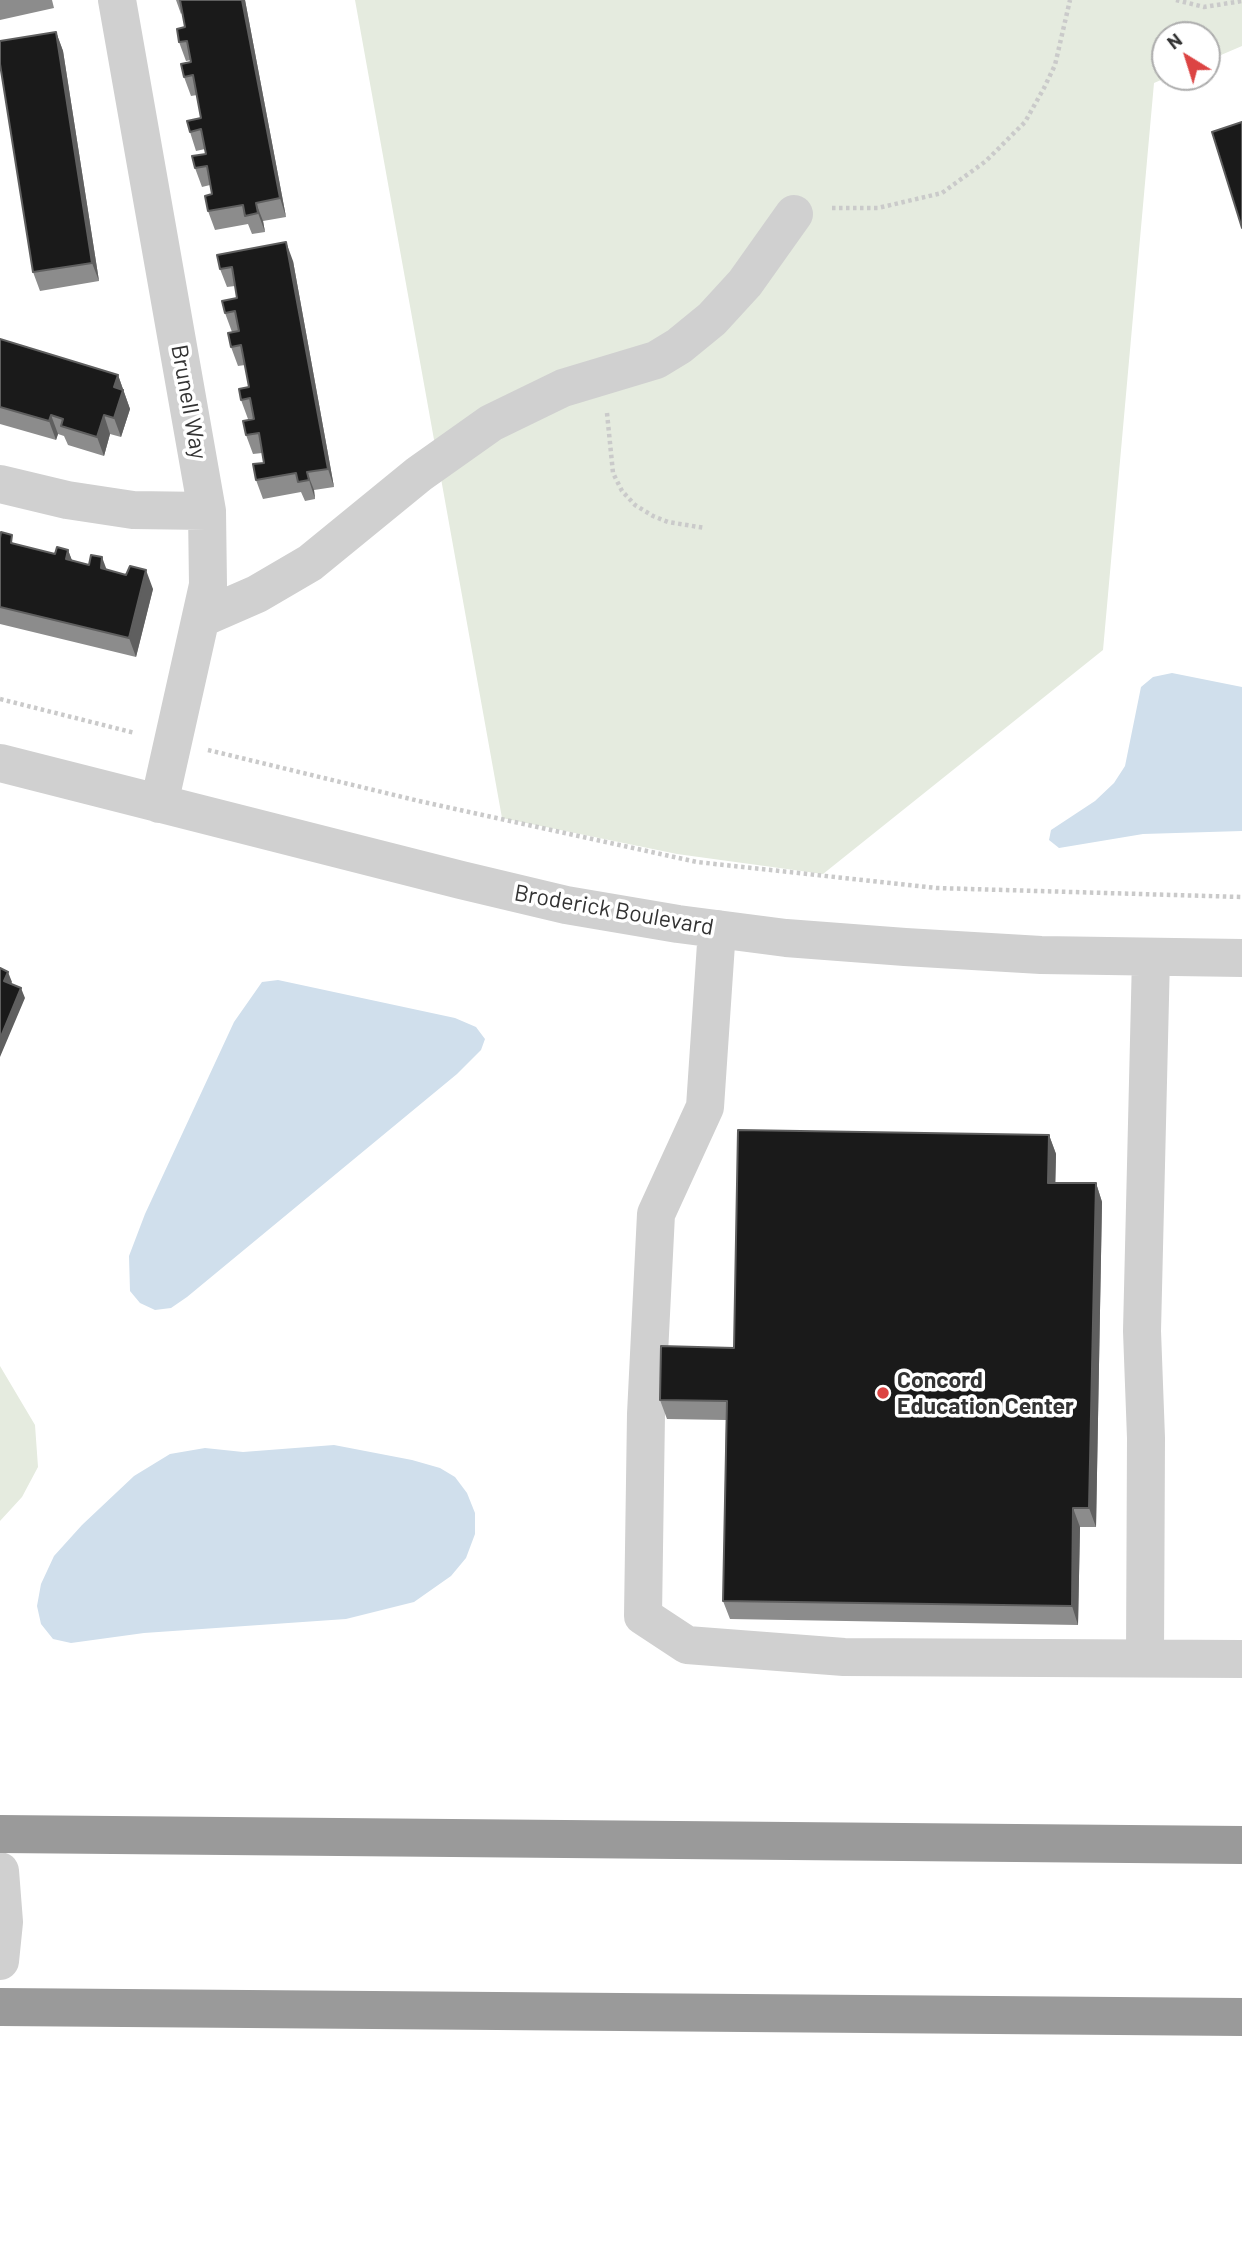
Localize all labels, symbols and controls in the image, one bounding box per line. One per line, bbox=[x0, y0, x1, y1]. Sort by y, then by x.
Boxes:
north arrow bbox=[1151, 21, 1221, 91]
text: N bbox=[1162, 28, 1186, 54]
street label: Brunell Way bbox=[165, 342, 213, 462]
street label: Broderick Boulevard bbox=[512, 879, 716, 941]
place label: Concord Education Center bbox=[897, 1366, 1074, 1420]
marker: Concord Education Center bbox=[875, 1385, 891, 1401]

